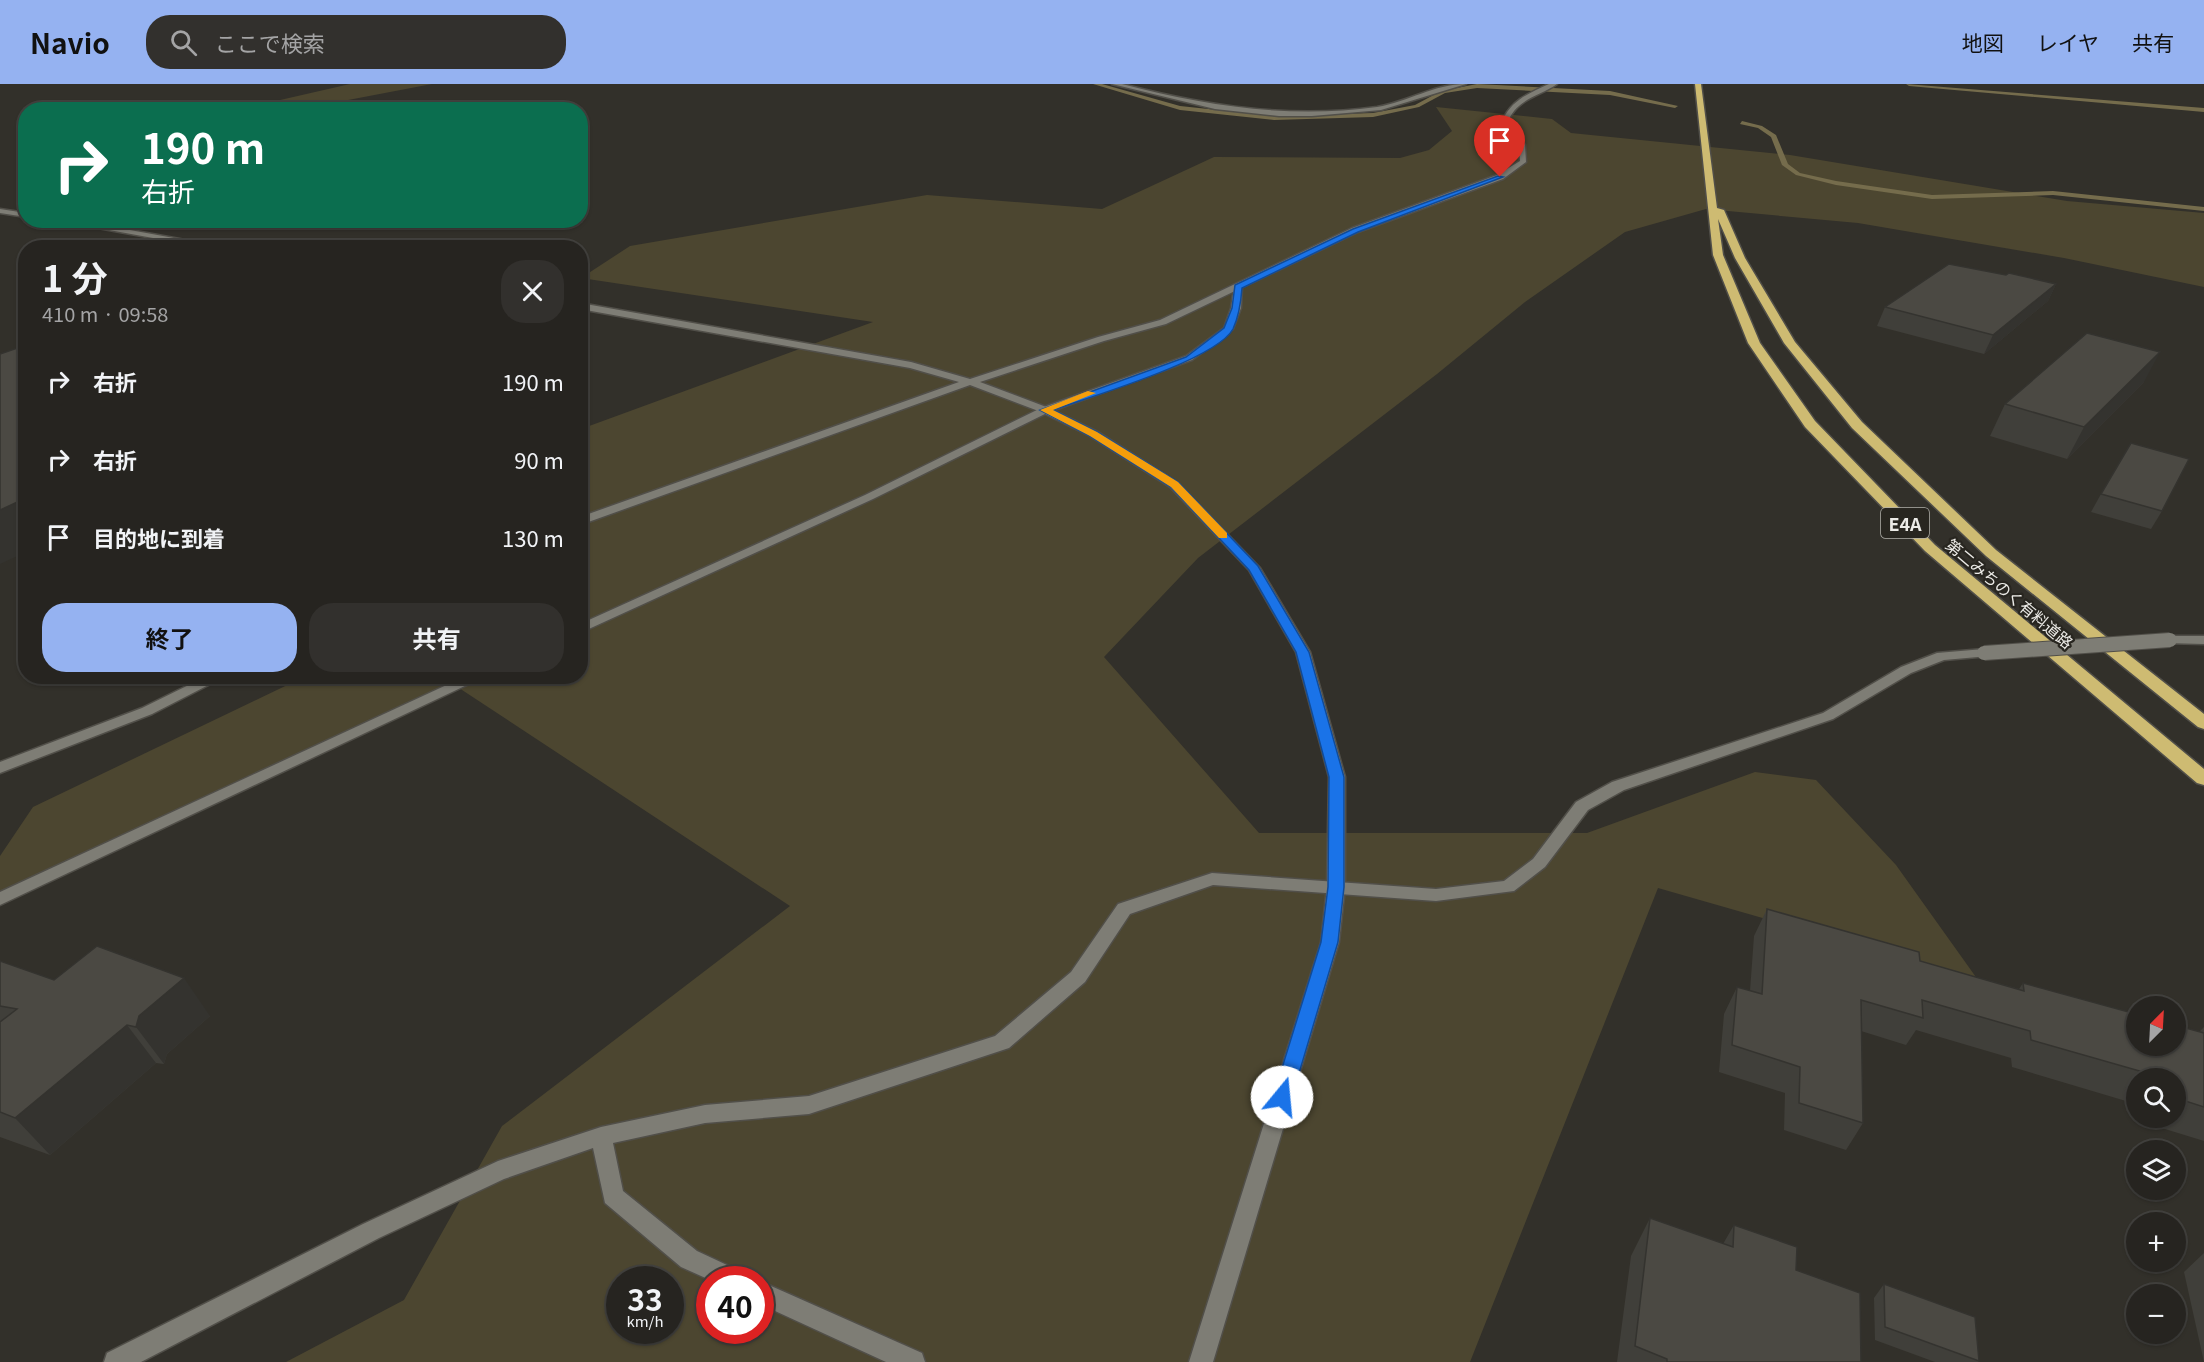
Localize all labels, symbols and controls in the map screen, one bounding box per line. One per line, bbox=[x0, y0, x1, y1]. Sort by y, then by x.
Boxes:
search box bbox=[146, 15, 566, 69]
text: Navio bbox=[30, 22, 110, 62]
icon: search bbox=[167, 26, 200, 59]
text: ここで検索 bbox=[215, 26, 325, 58]
text: 地図 bbox=[1962, 27, 2004, 57]
text: レイヤ bbox=[2037, 27, 2099, 57]
text: 共有 bbox=[2132, 27, 2174, 57]
text: 190 m bbox=[141, 115, 265, 176]
pin bbox=[1474, 115, 1525, 177]
icon: arrive bbox=[1483, 124, 1516, 157]
icon: right bbox=[42, 126, 120, 204]
text: 右折 bbox=[141, 171, 195, 210]
text: 1 分 bbox=[42, 250, 107, 302]
button: close bbox=[501, 260, 564, 323]
text: 410 m · 09:58 bbox=[42, 299, 168, 328]
icon: right bbox=[42, 365, 75, 398]
text: 右折 bbox=[93, 365, 137, 397]
text: 190 m bbox=[502, 365, 564, 397]
icon: right bbox=[42, 443, 75, 476]
text: 右折 bbox=[93, 443, 137, 475]
text: 90 m bbox=[514, 443, 564, 475]
road number: E4A bbox=[1881, 508, 1929, 538]
icon: arrive bbox=[42, 521, 75, 554]
text: 目的地に到着 bbox=[93, 521, 225, 553]
text: 130 m bbox=[502, 521, 564, 553]
street label: 第二みちのく有料道路 bbox=[1941, 532, 2079, 654]
button: 終了 bbox=[42, 603, 297, 672]
button: 共有 bbox=[309, 603, 564, 672]
north arrow bbox=[2126, 996, 2186, 1056]
map controls bbox=[2126, 996, 2186, 1344]
position arrow bbox=[1250, 1065, 1314, 1129]
button: search bbox=[2126, 1068, 2186, 1128]
button: layers bbox=[2126, 1140, 2186, 1200]
button: + bbox=[2126, 1212, 2186, 1272]
speed limit sign: 40 bbox=[696, 1266, 774, 1344]
text: 33 bbox=[627, 1276, 663, 1320]
button: − bbox=[2126, 1284, 2186, 1344]
text: km/h bbox=[626, 1310, 664, 1331]

